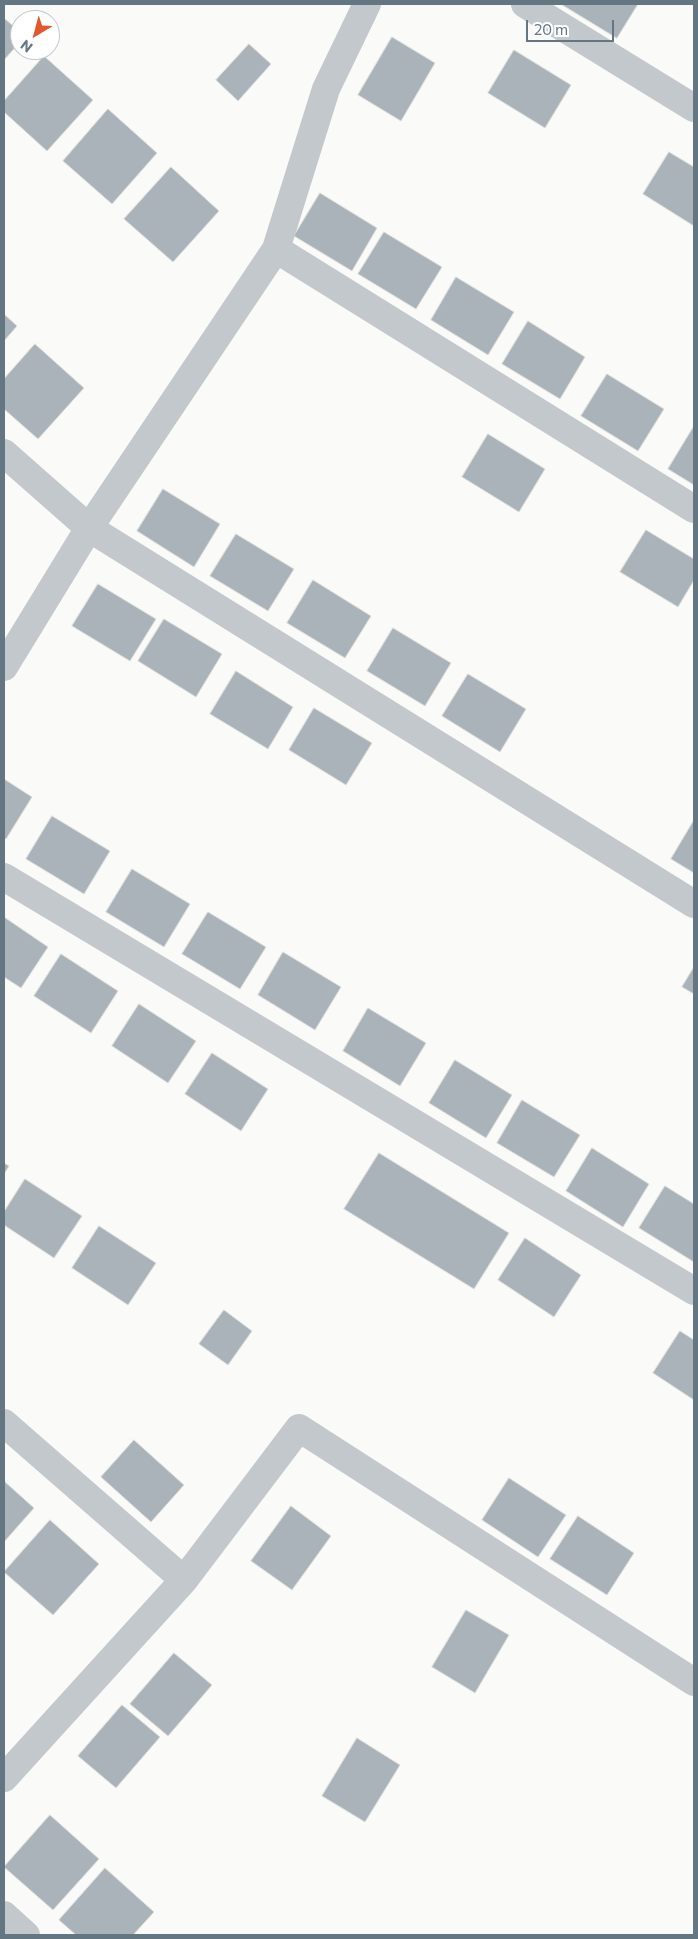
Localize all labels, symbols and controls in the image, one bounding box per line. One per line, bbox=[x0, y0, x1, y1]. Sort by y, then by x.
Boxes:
north arrow bbox=[10, 10, 60, 60]
scale bar bbox=[528, 10, 616, 42]
text: 20 m bbox=[534, 20, 568, 38]
text: N bbox=[17, 37, 36, 57]

